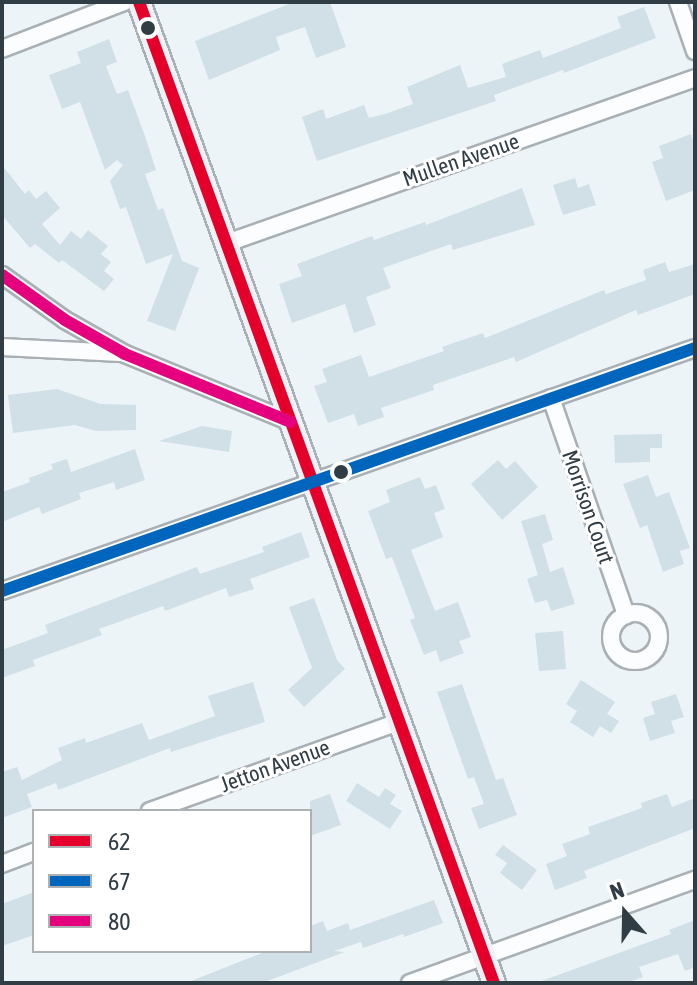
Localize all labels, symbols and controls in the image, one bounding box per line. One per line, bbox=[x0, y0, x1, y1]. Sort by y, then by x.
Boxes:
unlabelled marker bbox=[140, 20, 156, 36]
street label: Mullen Avenue bbox=[399, 128, 523, 192]
street label: Morrison Court bbox=[556, 447, 620, 567]
unlabelled marker bbox=[333, 464, 349, 480]
street label: Jetton Avenue bbox=[217, 734, 333, 798]
legend bbox=[32, 809, 312, 953]
text: 62 bbox=[108, 828, 131, 855]
text: 67 bbox=[108, 868, 131, 895]
north arrow bbox=[585, 873, 665, 953]
text: N bbox=[606, 876, 627, 905]
text: 80 bbox=[108, 908, 131, 935]

